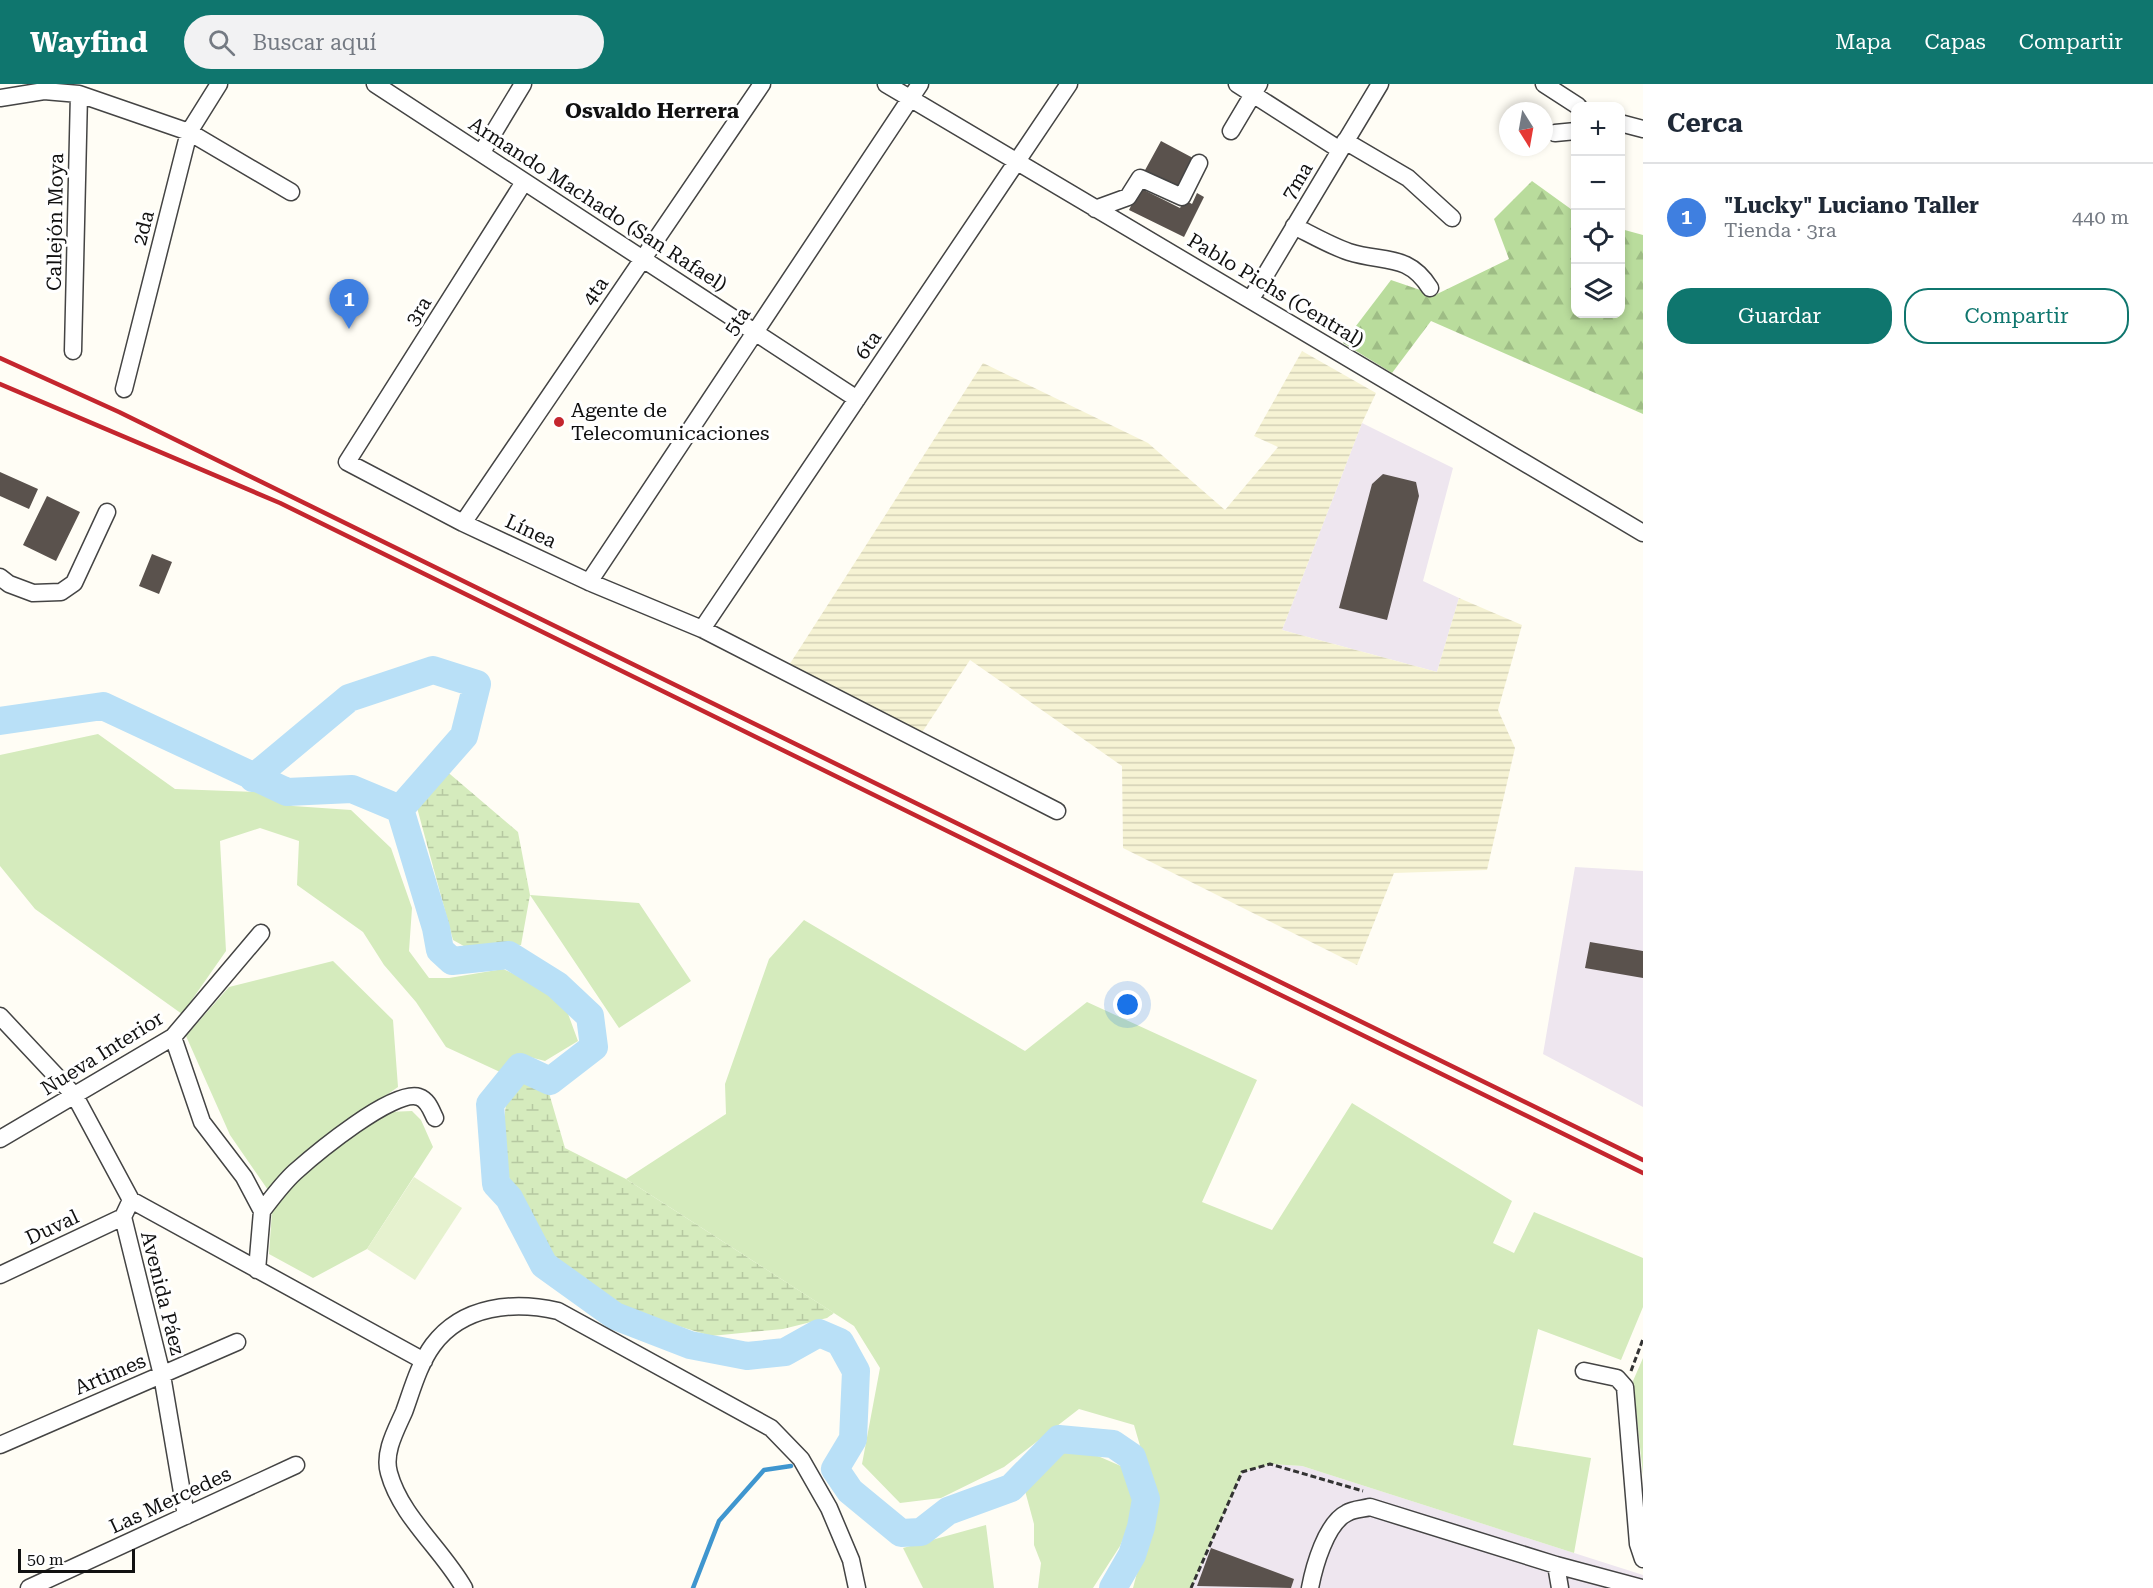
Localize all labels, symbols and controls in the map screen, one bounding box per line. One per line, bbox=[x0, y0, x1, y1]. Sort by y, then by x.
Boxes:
search box bbox=[184, 15, 604, 69]
text: Wayfind bbox=[30, 26, 148, 59]
icon: search bbox=[205, 26, 238, 59]
text: Buscar aquí bbox=[253, 30, 376, 55]
text: Mapa bbox=[1835, 30, 1891, 54]
text: Capas bbox=[1924, 30, 1986, 54]
text: Compartir bbox=[2019, 30, 2123, 54]
district label: Osvaldo Herrera bbox=[565, 99, 740, 123]
north arrow bbox=[1499, 102, 1553, 156]
map controls bbox=[1571, 102, 1625, 318]
button: + bbox=[1571, 102, 1625, 156]
text: Cerca bbox=[1667, 108, 1743, 138]
street label: Armando Machado (San Rafael) bbox=[464, 111, 732, 297]
street label: Callejón Moya bbox=[42, 153, 68, 291]
button: − bbox=[1571, 156, 1625, 210]
street label: 7ma bbox=[1276, 157, 1318, 204]
text: "Lucky" Luciano Taller bbox=[1724, 193, 1979, 218]
text: 1 bbox=[1681, 205, 1692, 229]
text: 440 m bbox=[2072, 205, 2129, 229]
street label: 2da bbox=[127, 208, 159, 248]
button: locate bbox=[1571, 210, 1625, 264]
text: Tienda · 3ra bbox=[1724, 218, 1837, 242]
street label: Pablo Pichs (Central) bbox=[1183, 228, 1369, 352]
button: layers bbox=[1571, 264, 1625, 318]
street label: 4ta bbox=[577, 272, 613, 310]
pin: 1 bbox=[330, 280, 368, 329]
button: Guardar bbox=[1667, 288, 1892, 344]
button: Compartir bbox=[1904, 288, 2129, 344]
street label: 3ra bbox=[400, 292, 436, 330]
street label: 5ta bbox=[719, 302, 755, 340]
street label: 6ta bbox=[850, 326, 886, 364]
place label: Agente de Telecomunicaciones bbox=[571, 398, 769, 445]
marker: Agente de Telecomunicaciones bbox=[552, 415, 566, 429]
street label: Línea bbox=[502, 509, 560, 553]
your location bbox=[1113, 990, 1142, 1019]
street label: Nueva Interior bbox=[36, 1006, 168, 1100]
street label: Duval bbox=[21, 1204, 83, 1250]
street label: Avenida Páez bbox=[136, 1229, 190, 1357]
street label: Artimes bbox=[71, 1348, 149, 1400]
street label: Las Mercedes bbox=[105, 1461, 235, 1539]
scale bar bbox=[18, 1546, 135, 1574]
text: 50 m bbox=[27, 1550, 64, 1569]

